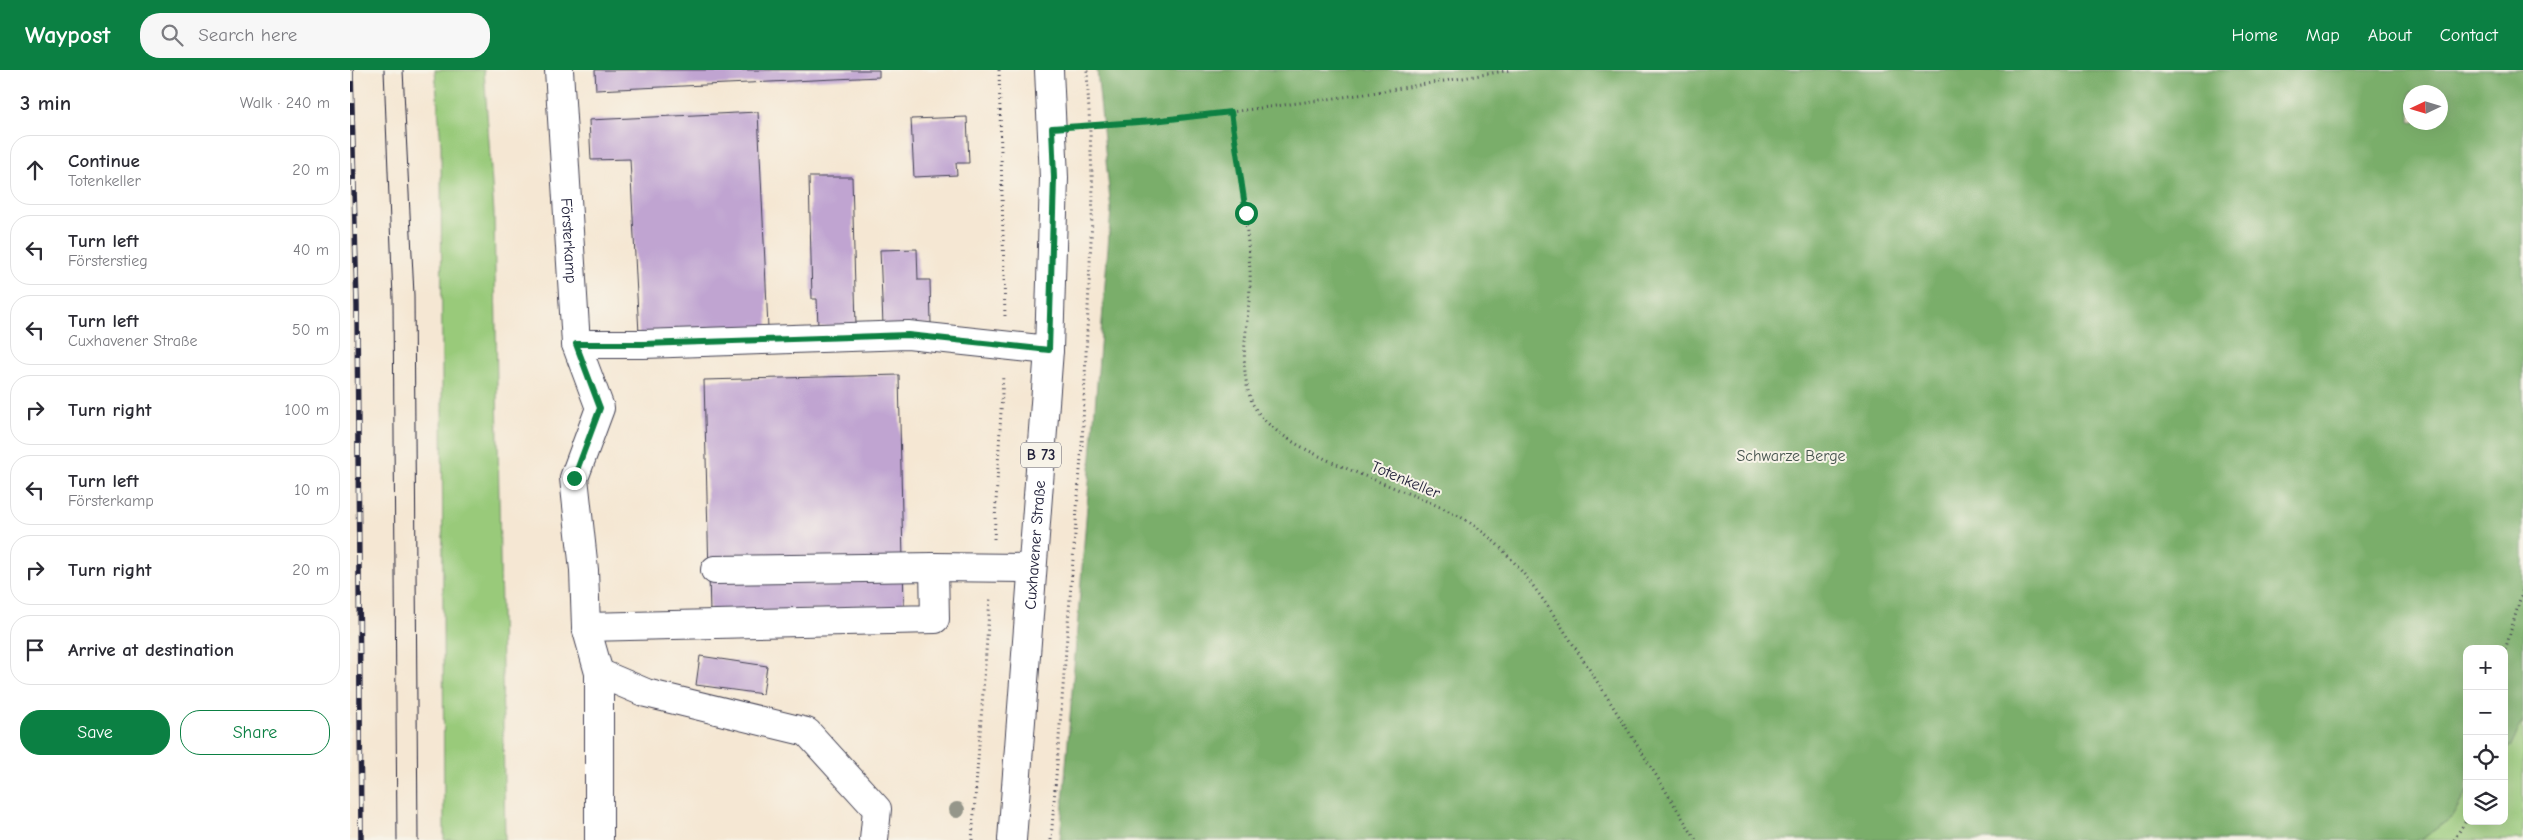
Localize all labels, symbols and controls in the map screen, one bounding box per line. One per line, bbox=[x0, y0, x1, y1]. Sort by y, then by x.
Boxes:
search box bbox=[140, 13, 490, 58]
text: Waypost bbox=[25, 21, 110, 49]
icon: search bbox=[158, 21, 186, 49]
text: Search here bbox=[198, 24, 297, 46]
text: Home bbox=[2231, 25, 2278, 46]
text: Map bbox=[2306, 25, 2340, 46]
text: About bbox=[2368, 25, 2412, 46]
text: Contact bbox=[2440, 25, 2498, 46]
north arrow bbox=[2403, 85, 2448, 130]
text: 3 min bbox=[20, 91, 71, 115]
text: Walk · 240 m bbox=[240, 94, 330, 112]
text: Continue bbox=[68, 150, 140, 172]
icon: ahead bbox=[21, 156, 49, 184]
text: 20 m bbox=[292, 161, 329, 179]
text: Totenkeller bbox=[68, 172, 141, 190]
street label: Försterkamp bbox=[557, 197, 580, 284]
route start bbox=[1235, 202, 1258, 225]
text: Turn left bbox=[68, 230, 139, 252]
icon: left bbox=[21, 236, 49, 264]
text: 40 m bbox=[293, 241, 329, 259]
text: Försterstieg bbox=[68, 252, 148, 270]
text: Turn left bbox=[68, 310, 139, 332]
icon: left bbox=[21, 316, 49, 344]
text: 50 m bbox=[292, 321, 329, 339]
text: Cuxhavener Straße bbox=[68, 332, 198, 350]
icon: right bbox=[21, 396, 49, 424]
text: Turn right bbox=[68, 399, 152, 421]
text: 100 m bbox=[285, 401, 329, 419]
road number: B 73 bbox=[1021, 442, 1061, 468]
park label: Schwarze Berge bbox=[1736, 447, 1846, 465]
street label: Totenkeller bbox=[1369, 457, 1443, 503]
route end bbox=[563, 467, 586, 490]
text: Turn left bbox=[68, 470, 139, 492]
icon: left bbox=[21, 476, 49, 504]
street label: Cuxhavener Straße bbox=[1021, 480, 1049, 610]
text: 10 m bbox=[294, 481, 329, 499]
text: Försterkamp bbox=[68, 492, 154, 510]
icon: right bbox=[21, 556, 49, 584]
text: Turn right bbox=[68, 559, 152, 581]
text: 20 m bbox=[292, 561, 329, 579]
icon: arrive bbox=[21, 636, 49, 664]
text: Arrive at destination bbox=[68, 639, 234, 661]
map controls bbox=[2463, 645, 2508, 825]
button: + bbox=[2463, 645, 2508, 690]
button: − bbox=[2463, 690, 2508, 735]
button: Save bbox=[20, 710, 170, 755]
button: Share bbox=[180, 710, 330, 755]
button: locate bbox=[2463, 735, 2508, 780]
button: layers bbox=[2463, 780, 2508, 825]

